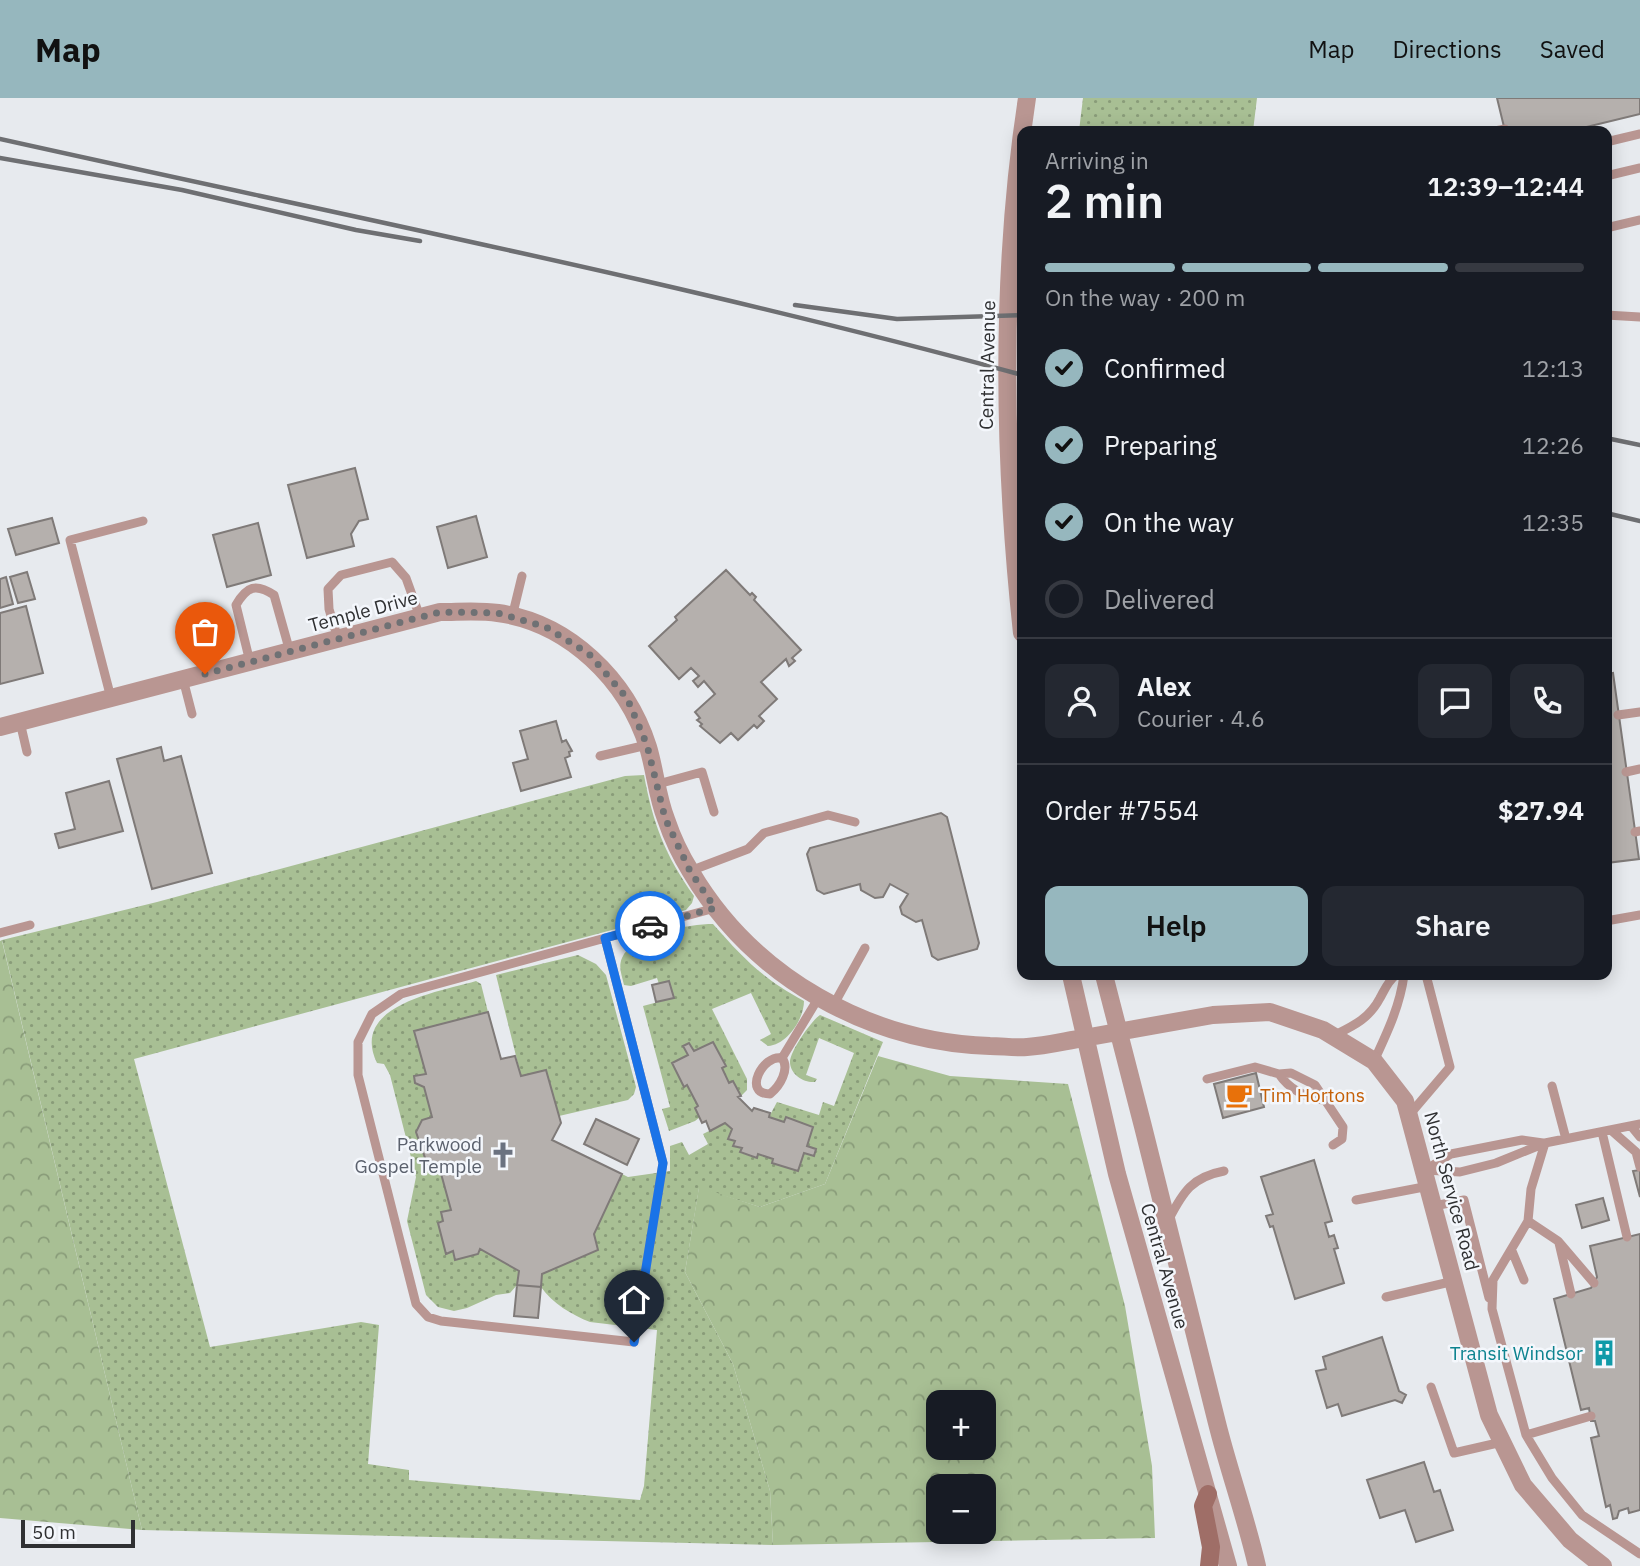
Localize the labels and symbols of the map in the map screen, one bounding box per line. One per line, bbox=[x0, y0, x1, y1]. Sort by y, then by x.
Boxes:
street label: Central Avenue bbox=[974, 300, 1000, 430]
street label: Temple Drive bbox=[306, 585, 420, 637]
pin bbox=[175, 602, 235, 674]
courier bbox=[615, 891, 685, 961]
cafe icon: Tim Hortons bbox=[1224, 1080, 1254, 1110]
place label: Tim Hortons bbox=[1260, 1083, 1365, 1107]
street label: North Service Road bbox=[1419, 1109, 1485, 1273]
place label: Parkwood Gospel Temple bbox=[355, 1132, 482, 1178]
church icon: Parkwood Gospel Temple bbox=[488, 1140, 518, 1170]
street label: Central Avenue bbox=[1136, 1200, 1194, 1332]
pin bbox=[604, 1270, 664, 1342]
building icon: Transit Windsor bbox=[1589, 1338, 1619, 1368]
place label: Transit Windsor bbox=[1450, 1341, 1583, 1365]
scale bar bbox=[21, 1517, 135, 1549]

